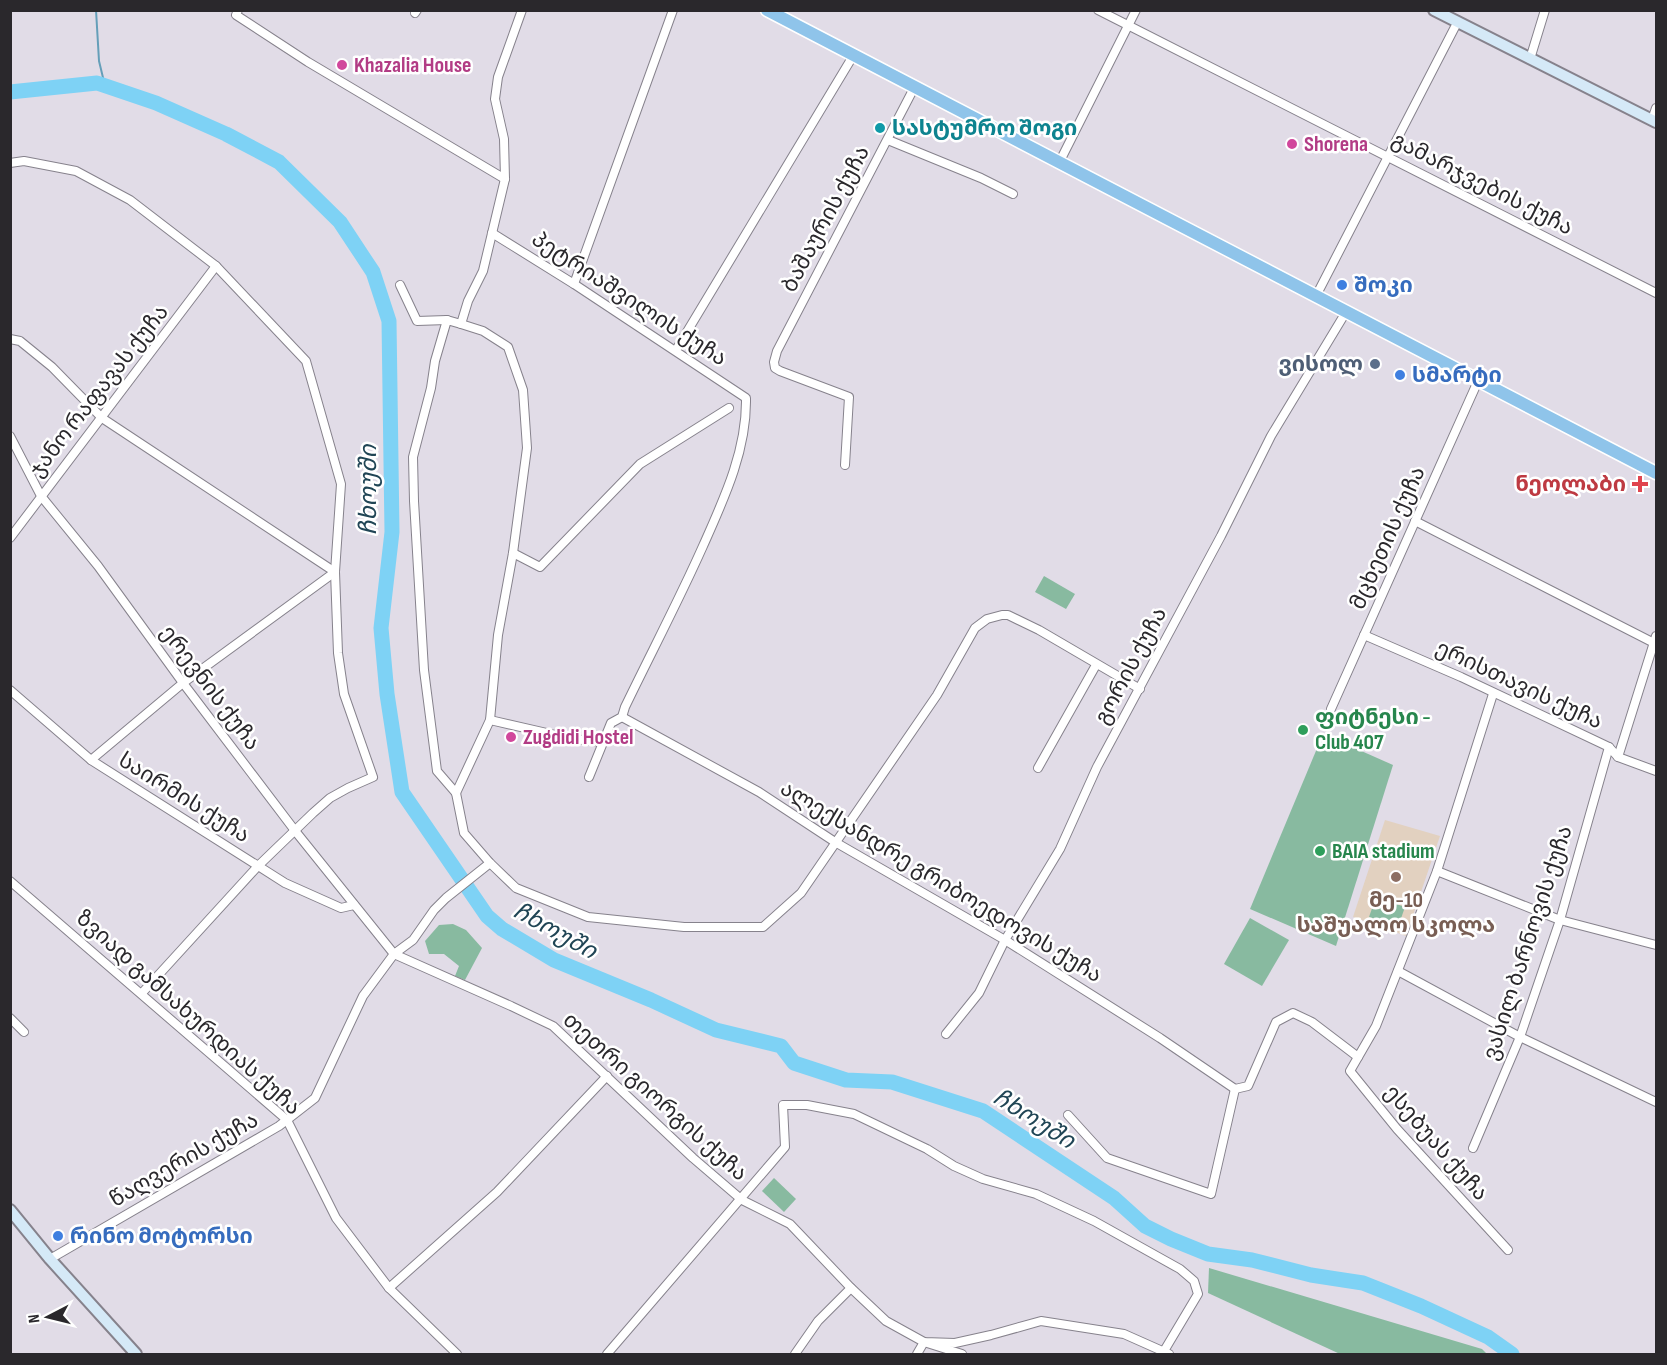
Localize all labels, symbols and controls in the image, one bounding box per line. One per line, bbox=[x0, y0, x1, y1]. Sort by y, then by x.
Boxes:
place label: Khazalia House bbox=[354, 52, 472, 79]
marker: Khazalia House bbox=[335, 58, 349, 72]
place label: სასტუმრო შოგი bbox=[892, 115, 1077, 142]
marker: სასტუმრო შოგი bbox=[873, 121, 887, 135]
street label: გამარჯვების ქუჩა bbox=[1387, 127, 1577, 241]
place label: Shorena bbox=[1304, 131, 1368, 158]
marker: Shorena bbox=[1285, 137, 1299, 151]
street label: ბაშაურის ქუჩა bbox=[776, 141, 876, 297]
street label: პეტრიაშვილის ქუჩა bbox=[526, 226, 732, 372]
place label: შოკი bbox=[1354, 272, 1413, 299]
marker: შოკი bbox=[1335, 278, 1349, 292]
street label: ჯანო რაფავას ქუჩა bbox=[23, 299, 175, 483]
place label: ვისოლ bbox=[1279, 351, 1363, 378]
marker: ვისოლ bbox=[1368, 357, 1382, 371]
place label: სმარტი bbox=[1412, 362, 1502, 389]
marker: სმარტი bbox=[1393, 368, 1407, 382]
water label: ჩხოუში bbox=[354, 443, 383, 535]
street label: მცხეთის ქუჩა bbox=[1344, 462, 1432, 614]
place label: ნეოლაბი bbox=[1515, 471, 1626, 498]
marker: ნეოლაბი bbox=[1631, 475, 1649, 493]
street label: გორის ქუჩა bbox=[1089, 603, 1173, 729]
street label: ერევნის ქუჩა bbox=[154, 620, 266, 756]
street label: ერისთავის ქუჩა bbox=[1431, 635, 1607, 735]
place label: ფიტნესი - Club 407 bbox=[1315, 704, 1431, 756]
marker: ფიტნესი - Club 407 bbox=[1296, 723, 1310, 737]
place label: Zugdidi Hostel bbox=[523, 724, 634, 751]
marker: Zugdidi Hostel bbox=[504, 730, 518, 744]
street label: საირმის ქუჩა bbox=[113, 747, 255, 849]
street label: ალექსანდრე გრიბოედოვის ქუჩა bbox=[775, 775, 1107, 989]
street label: ვასილ ბარნოვის ქუჩა bbox=[1477, 822, 1579, 1064]
place label: BAIA stadium bbox=[1332, 838, 1435, 865]
marker: BAIA stadium bbox=[1313, 844, 1327, 858]
marker: მე-10 საშუალო სკოლა bbox=[1389, 870, 1403, 884]
place label: მე-10 საშუალო სკოლა bbox=[1297, 887, 1495, 939]
water label: ჩხოუში bbox=[508, 896, 603, 966]
street label: ზვიად გამსახურდიას ქუჩა bbox=[70, 905, 306, 1121]
street label: თეთრი გიორგის ქუჩა bbox=[557, 1007, 753, 1187]
street label: ესებუას ქუჩა bbox=[1378, 1079, 1494, 1207]
water label: ჩხოუში bbox=[988, 1083, 1081, 1156]
street label: წაღვერის ქუჩა bbox=[105, 1107, 263, 1213]
place label: რინო მოტორსი bbox=[70, 1223, 253, 1250]
marker: რინო მოტორსი bbox=[51, 1229, 65, 1243]
north arrow bbox=[18, 1287, 78, 1347]
text: N bbox=[25, 1313, 45, 1324]

